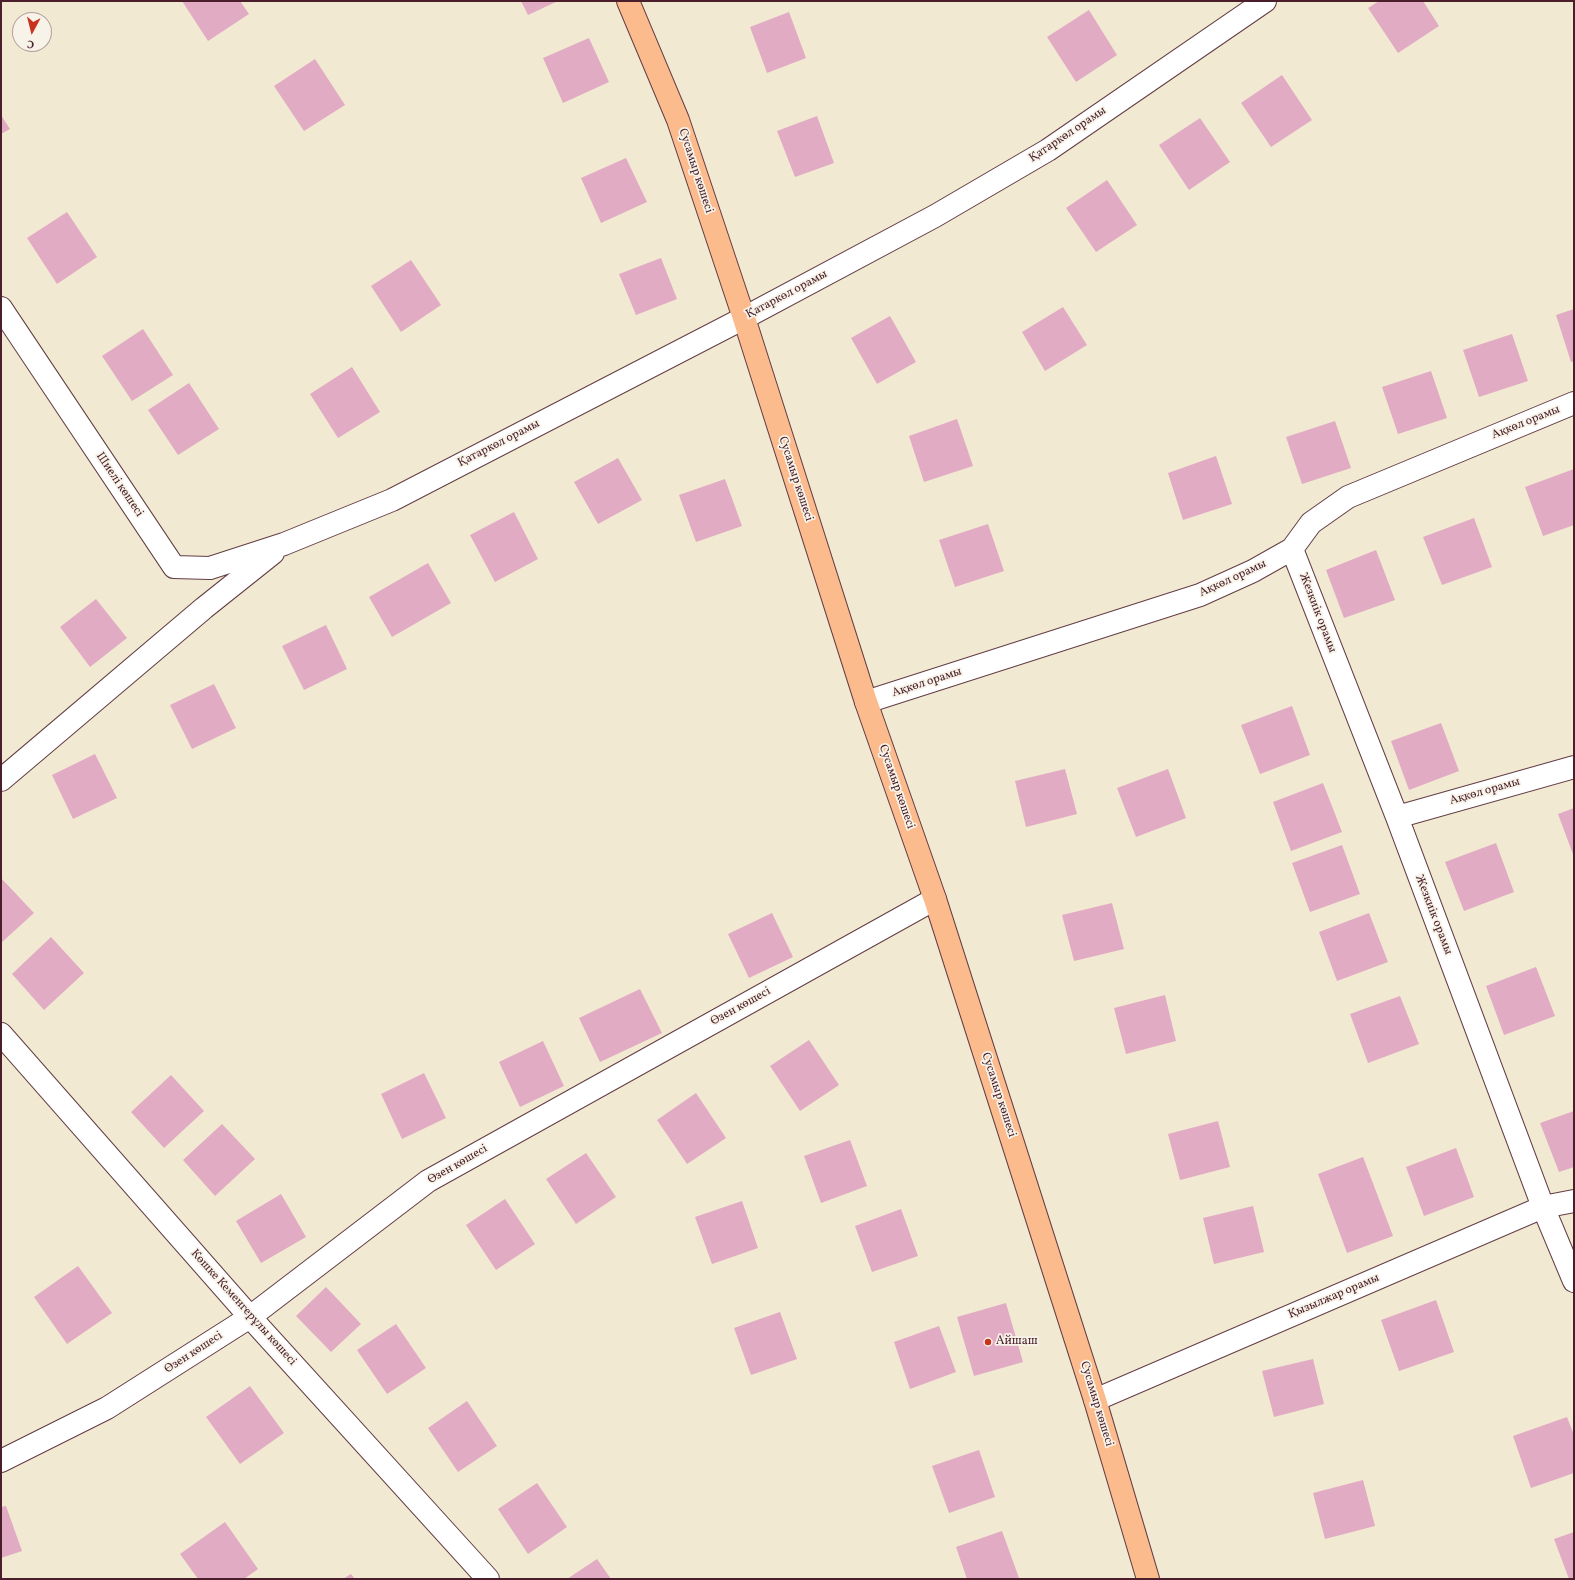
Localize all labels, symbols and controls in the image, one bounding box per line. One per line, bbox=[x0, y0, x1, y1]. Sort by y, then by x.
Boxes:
north arrow bbox=[12, 12, 52, 52]
text: С bbox=[26, 36, 35, 51]
street label: Қатаркөл орамы bbox=[1027, 104, 1109, 166]
street label: Сусамыр көшесі bbox=[675, 127, 715, 215]
street label: Қатаркөл орамы bbox=[744, 268, 830, 322]
street label: Ақкөл орамы bbox=[1490, 403, 1562, 443]
street label: Қатаркөл орамы bbox=[456, 417, 542, 471]
street label: Сусамыр көшесі bbox=[775, 435, 815, 523]
street label: Шиелі көшесі bbox=[92, 450, 146, 520]
street label: Ақкөл орамы bbox=[1197, 557, 1269, 601]
street label: Жезкиік орамы bbox=[1295, 571, 1339, 655]
street label: Ақкөл орамы bbox=[890, 665, 964, 701]
street label: Сусамыр көшесі bbox=[875, 743, 917, 831]
street label: Ақкөл орамы bbox=[1448, 775, 1522, 809]
street label: Жезкиік орамы bbox=[1411, 873, 1455, 957]
street label: Өзен көшесі bbox=[708, 985, 774, 1029]
street label: Сусамыр көшесі bbox=[978, 1051, 1018, 1139]
street label: Өзен көшесі bbox=[426, 1142, 490, 1188]
street label: Көшке Кеменгерұлы көшесі bbox=[187, 1247, 299, 1369]
street label: Қызылжар орамы bbox=[1286, 1271, 1382, 1323]
street label: Өзен көшесі bbox=[162, 1329, 226, 1377]
place label: Айшаш bbox=[996, 1335, 1038, 1349]
marker: Айшаш bbox=[983, 1337, 993, 1347]
street label: Сусамыр көшесі bbox=[1076, 1360, 1116, 1448]

